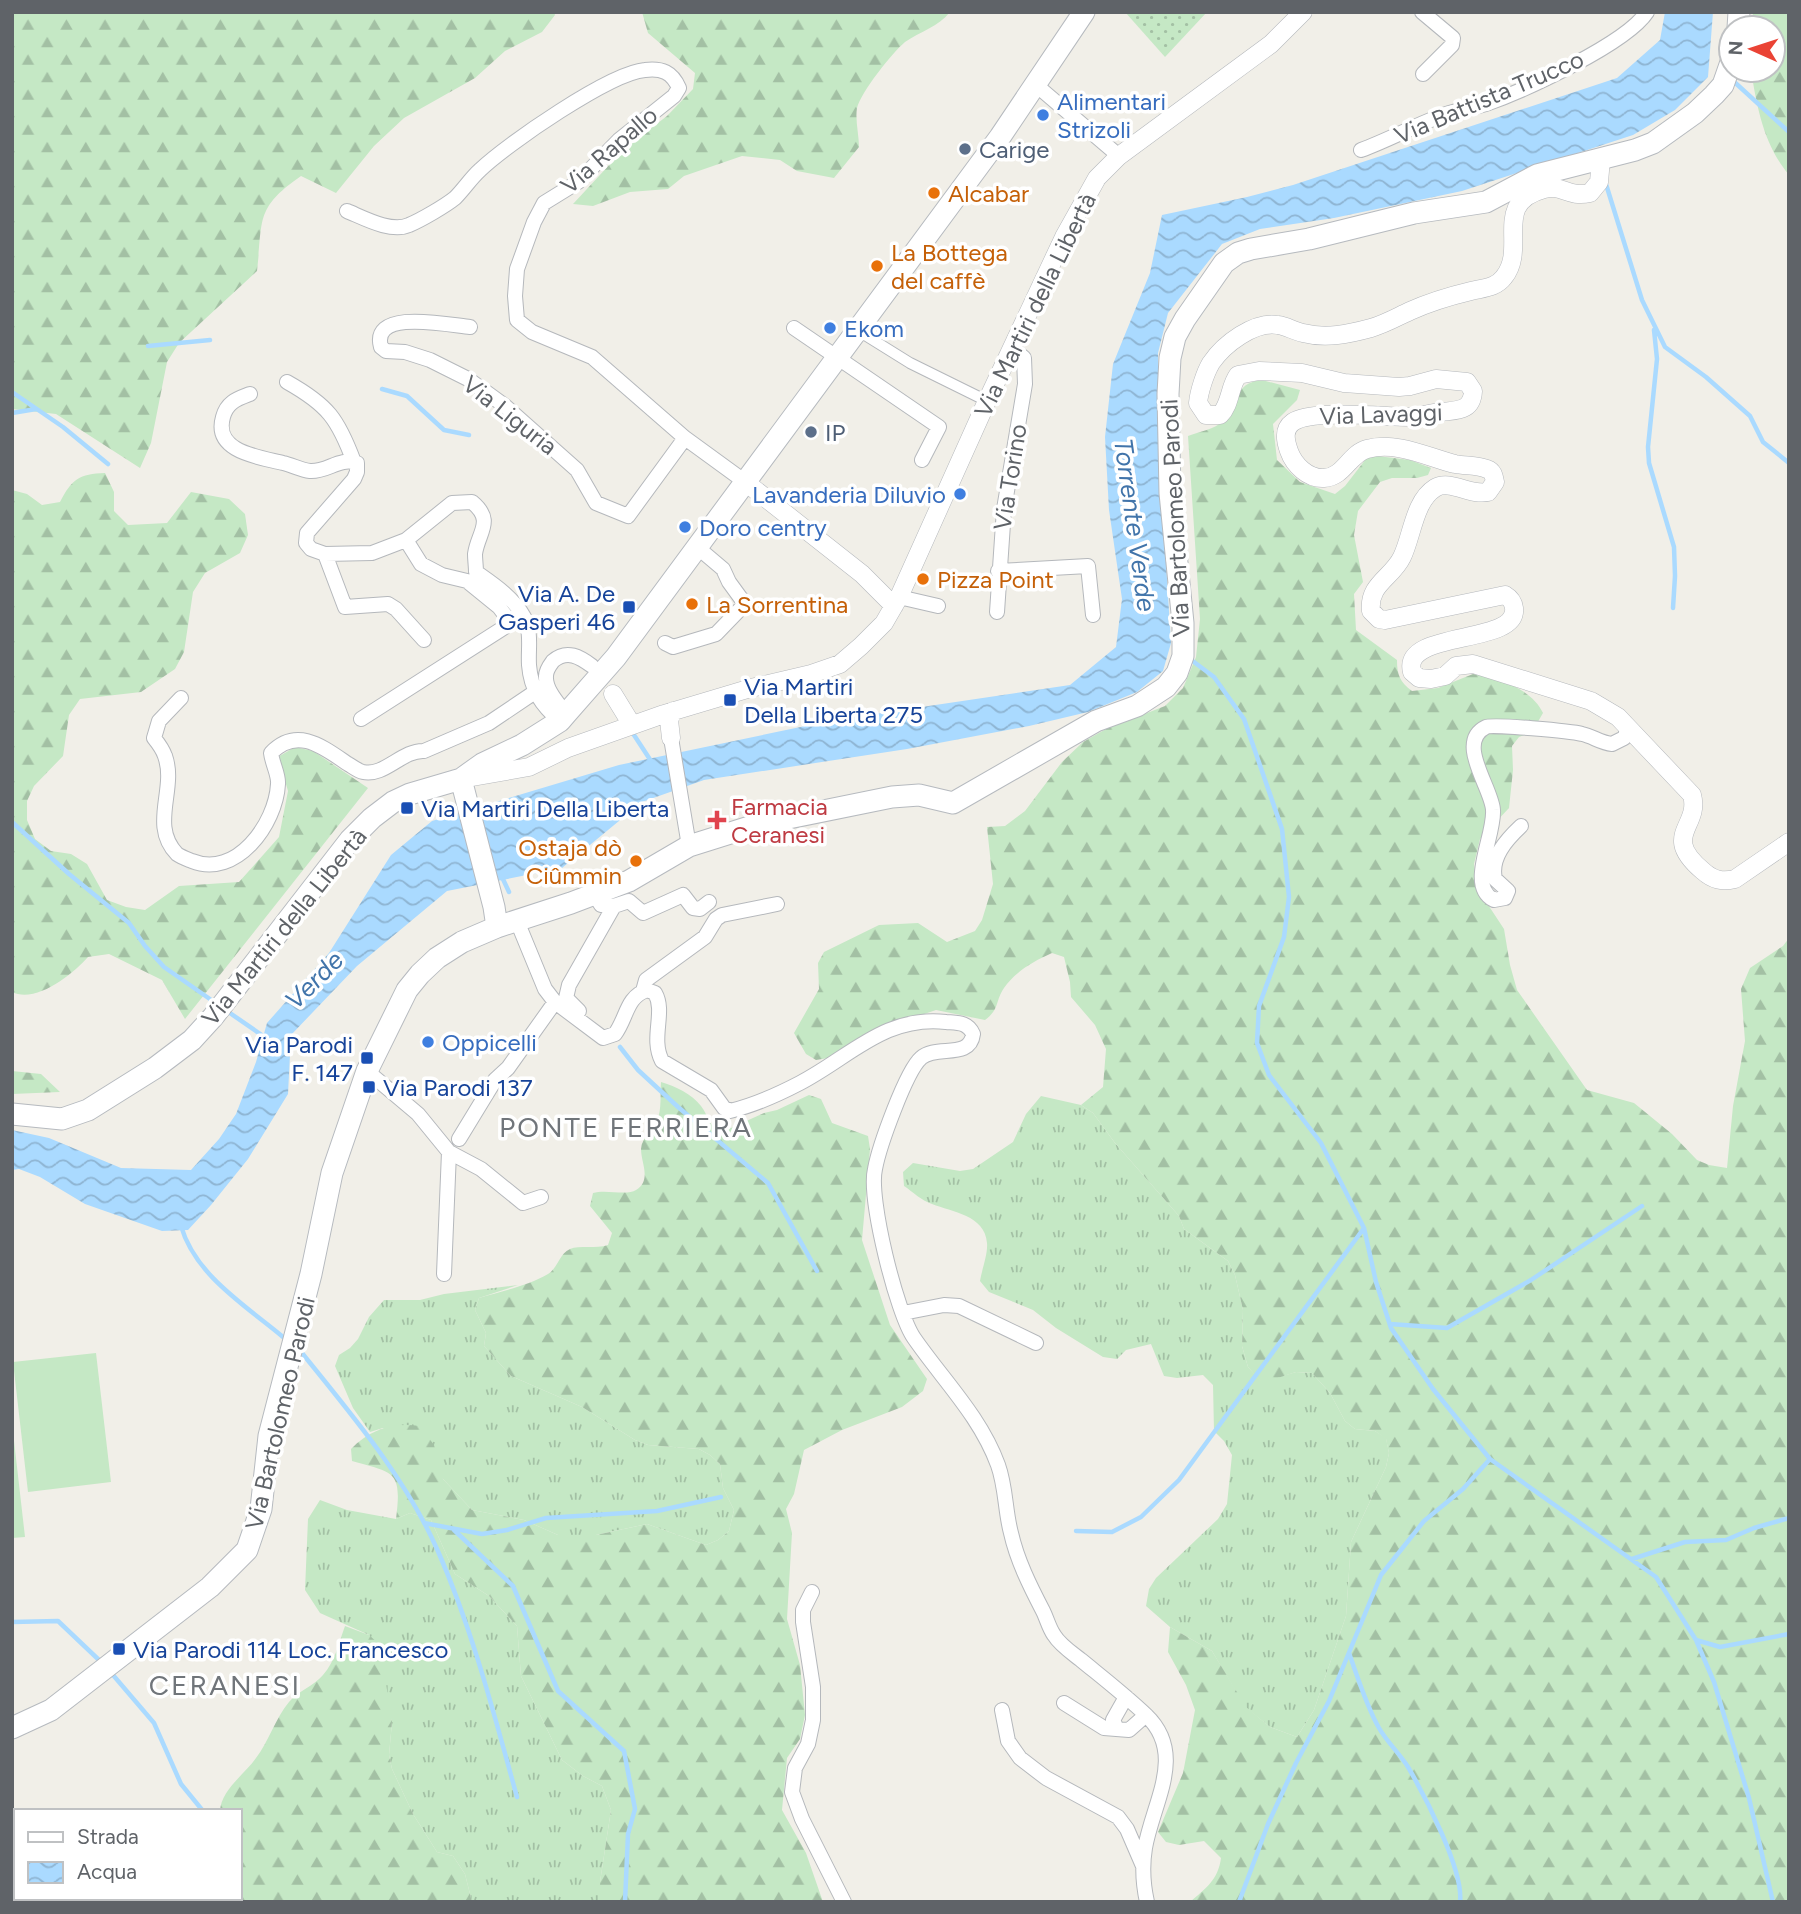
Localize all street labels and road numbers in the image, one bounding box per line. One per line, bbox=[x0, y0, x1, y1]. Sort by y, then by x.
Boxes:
street label: Via Battista Trucco bbox=[1390, 44, 1588, 150]
street label: Via Rapallo bbox=[555, 100, 663, 200]
street label: Via Martiri della Libertà bbox=[968, 188, 1102, 422]
street label: Via Liguria bbox=[457, 369, 563, 461]
street label: Via Lavaggi bbox=[1319, 397, 1443, 431]
street label: Via Bartolomeo Parodi bbox=[1154, 398, 1196, 638]
street label: Via Torino bbox=[987, 422, 1033, 532]
street label: Via Martiri della Libertà bbox=[195, 822, 373, 1032]
street label: Via Bartolomeo Parodi bbox=[239, 1294, 321, 1532]

